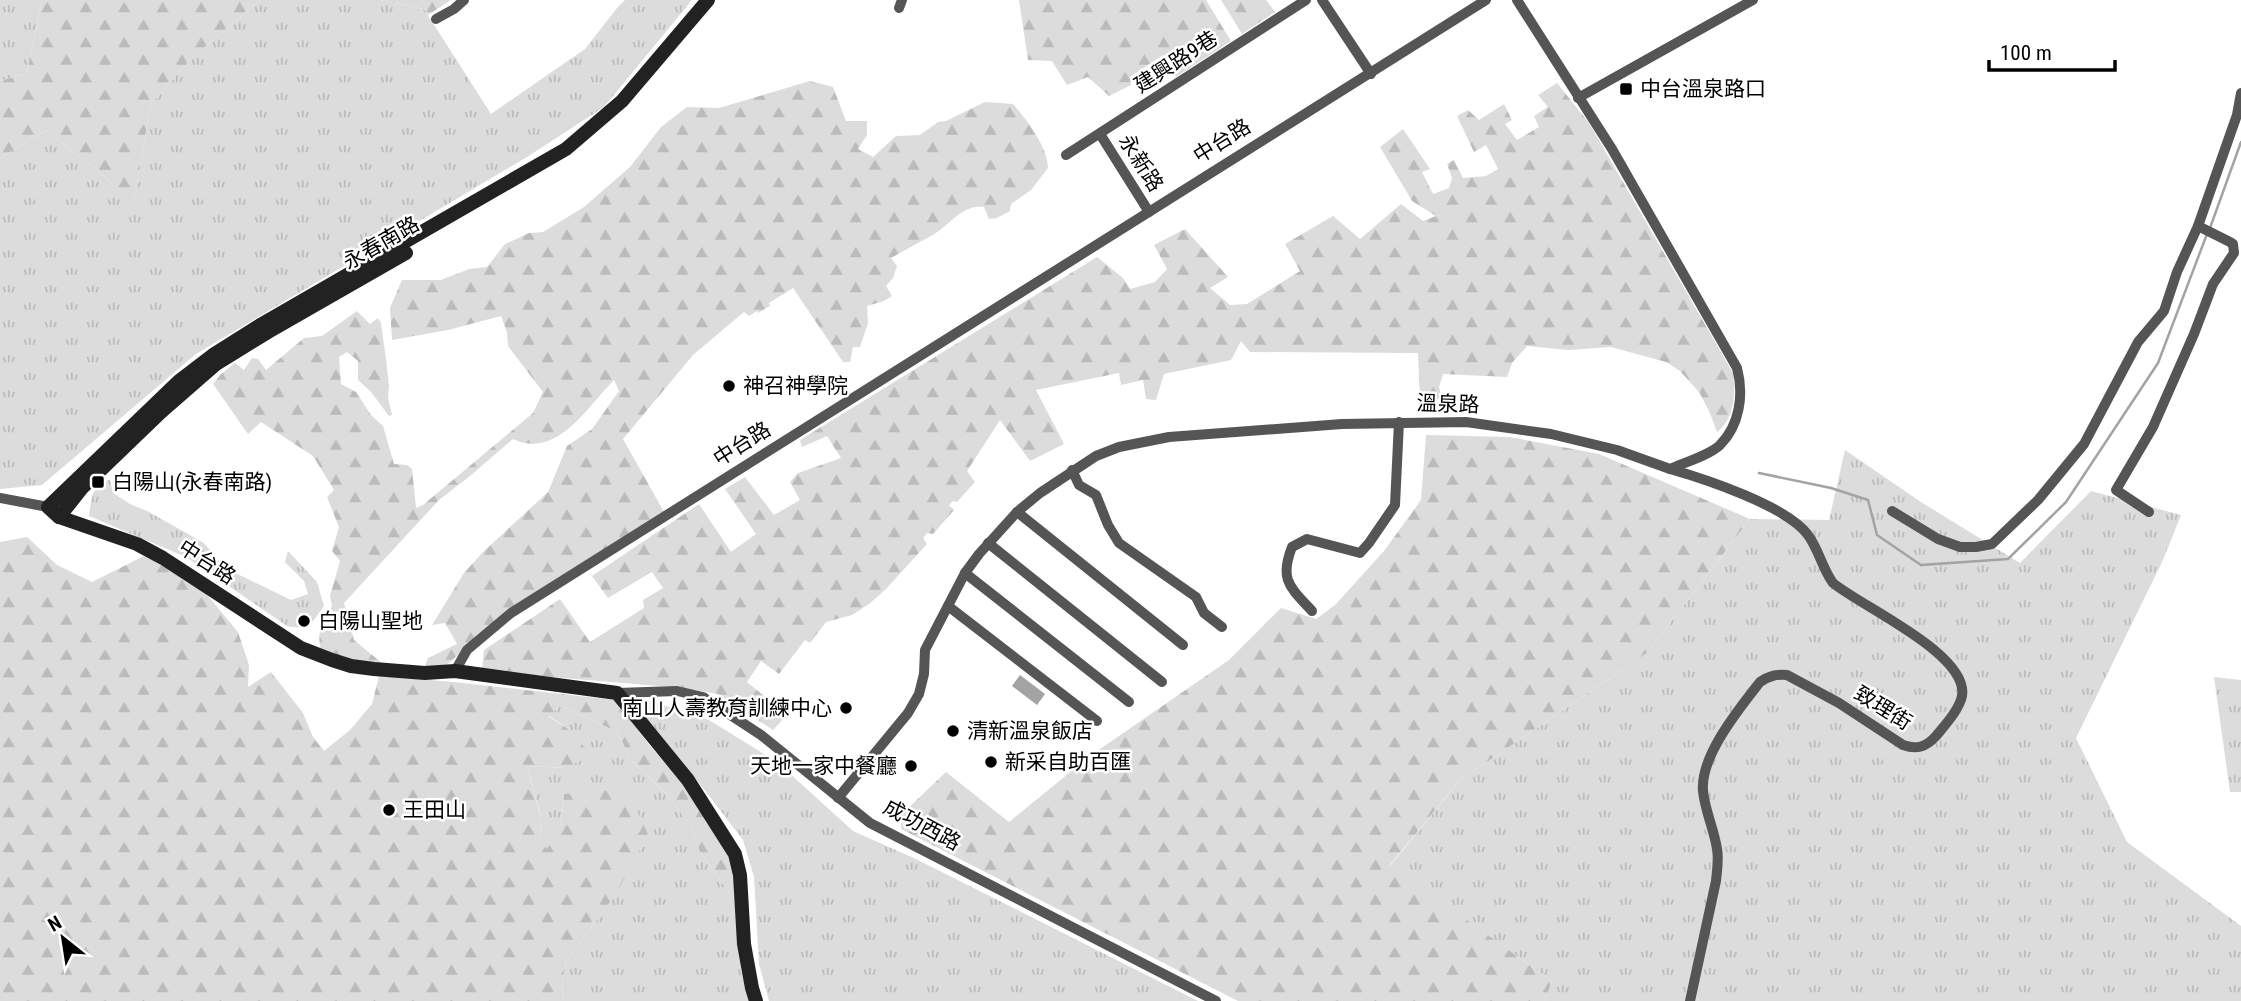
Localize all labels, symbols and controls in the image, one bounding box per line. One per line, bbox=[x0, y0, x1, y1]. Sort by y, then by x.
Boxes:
street label: 建興路9巷 bbox=[1130, 26, 1222, 98]
scale bar bbox=[1989, 28, 2115, 72]
text: 100 m bbox=[2000, 41, 2052, 65]
place label: 中台溫泉路口 bbox=[1640, 77, 1766, 101]
marker: 中台溫泉路口 bbox=[1618, 81, 1634, 97]
street label: 中台路 bbox=[1189, 114, 1255, 168]
street label: 永新路 bbox=[1114, 130, 1168, 196]
street label: 永春南路 bbox=[339, 212, 423, 274]
place label: 神召神學院 bbox=[743, 374, 848, 398]
marker: 神召神學院 bbox=[721, 378, 737, 394]
street label: 溫泉路 bbox=[1416, 391, 1480, 417]
street label: 中台路 bbox=[709, 417, 775, 471]
place label: 白陽山(永春南路) bbox=[112, 470, 272, 494]
marker: 白陽山(永春南路) bbox=[90, 474, 106, 490]
street label: 中台路 bbox=[174, 535, 240, 589]
place label: 白陽山聖地 bbox=[318, 609, 423, 633]
marker: 白陽山聖地 bbox=[296, 613, 312, 629]
street label: 致理街 bbox=[1850, 681, 1916, 735]
place label: 南山人壽教育訓練中心 bbox=[622, 696, 832, 720]
marker: 南山人壽教育訓練中心 bbox=[838, 700, 854, 716]
place label: 清新溫泉飯店 bbox=[967, 719, 1093, 743]
marker: 清新溫泉飯店 bbox=[945, 723, 961, 739]
place label: 新采自助百匯 bbox=[1005, 750, 1131, 774]
place label: 天地一家中餐廳 bbox=[750, 754, 897, 778]
marker: 新采自助百匯 bbox=[983, 754, 999, 770]
marker: 天地一家中餐廳 bbox=[903, 758, 919, 774]
street label: 成功西路 bbox=[879, 795, 965, 855]
place label: 王田山 bbox=[403, 798, 466, 822]
marker: 王田山 bbox=[381, 802, 397, 818]
north arrow bbox=[28, 903, 98, 973]
text: N bbox=[44, 911, 66, 937]

